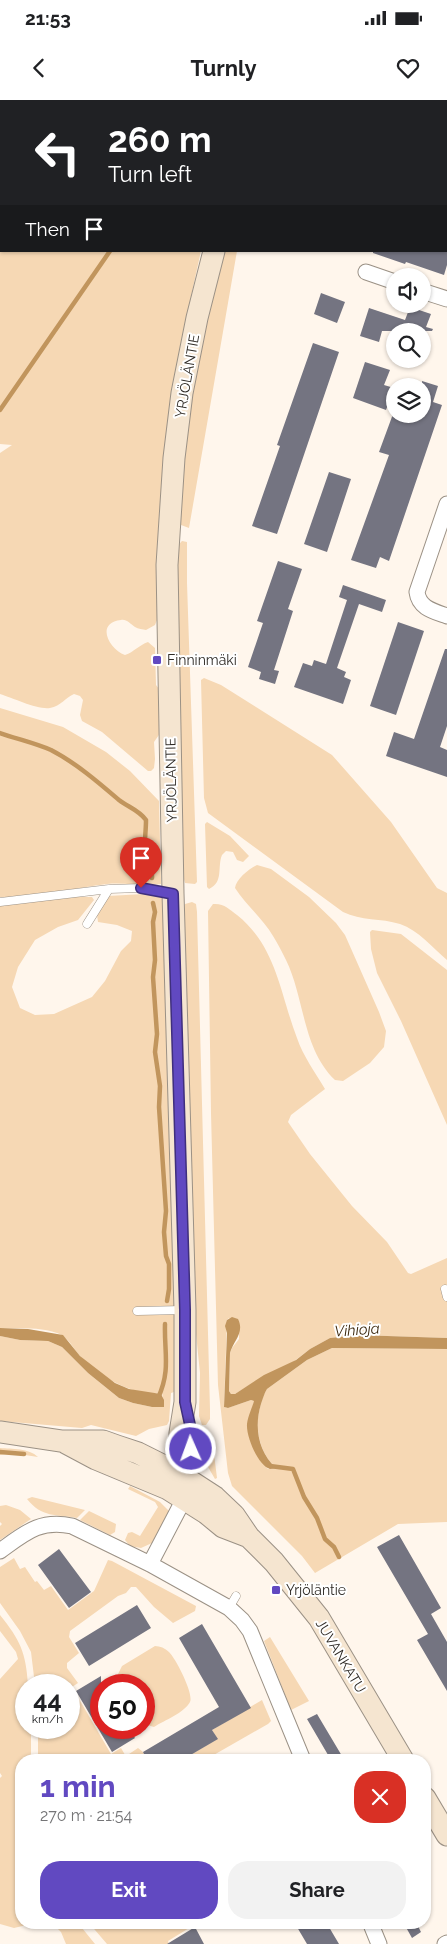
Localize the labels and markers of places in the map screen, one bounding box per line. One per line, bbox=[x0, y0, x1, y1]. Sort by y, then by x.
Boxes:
place label: Finninmäki bbox=[167, 652, 237, 668]
marker: Finninmäki bbox=[151, 654, 163, 666]
pin bbox=[120, 837, 162, 888]
place label: Yrjöläntie bbox=[286, 1582, 346, 1598]
marker: Yrjöläntie bbox=[270, 1584, 282, 1596]

